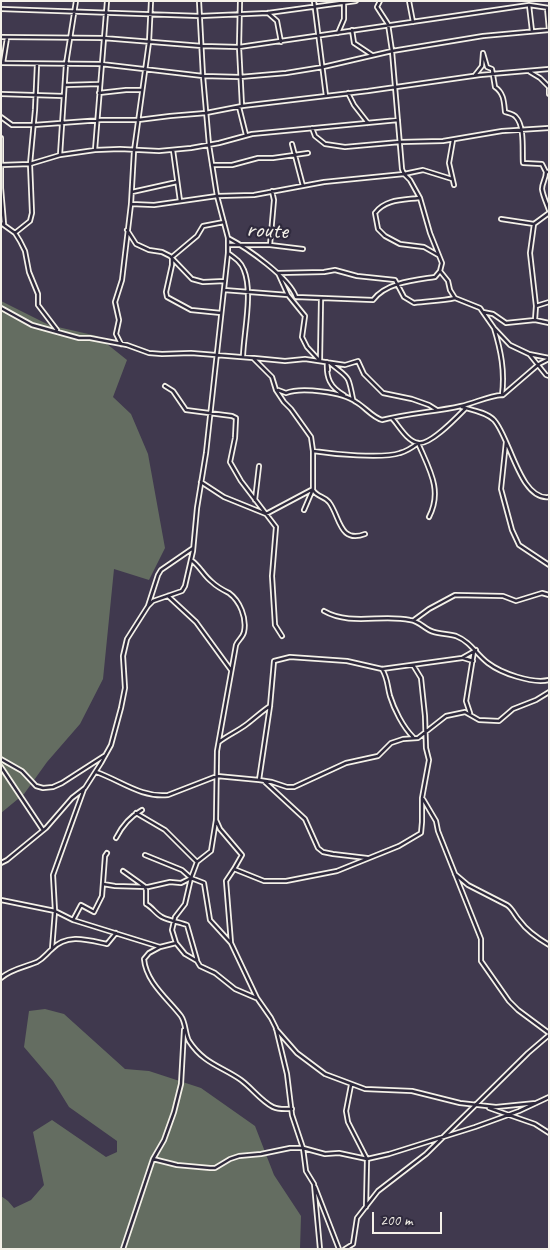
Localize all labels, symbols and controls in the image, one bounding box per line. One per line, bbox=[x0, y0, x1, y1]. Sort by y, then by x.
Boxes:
street label: route bbox=[245, 216, 289, 246]
scale bar bbox=[375, 1202, 445, 1234]
text: 200 m bbox=[380, 1211, 412, 1230]

